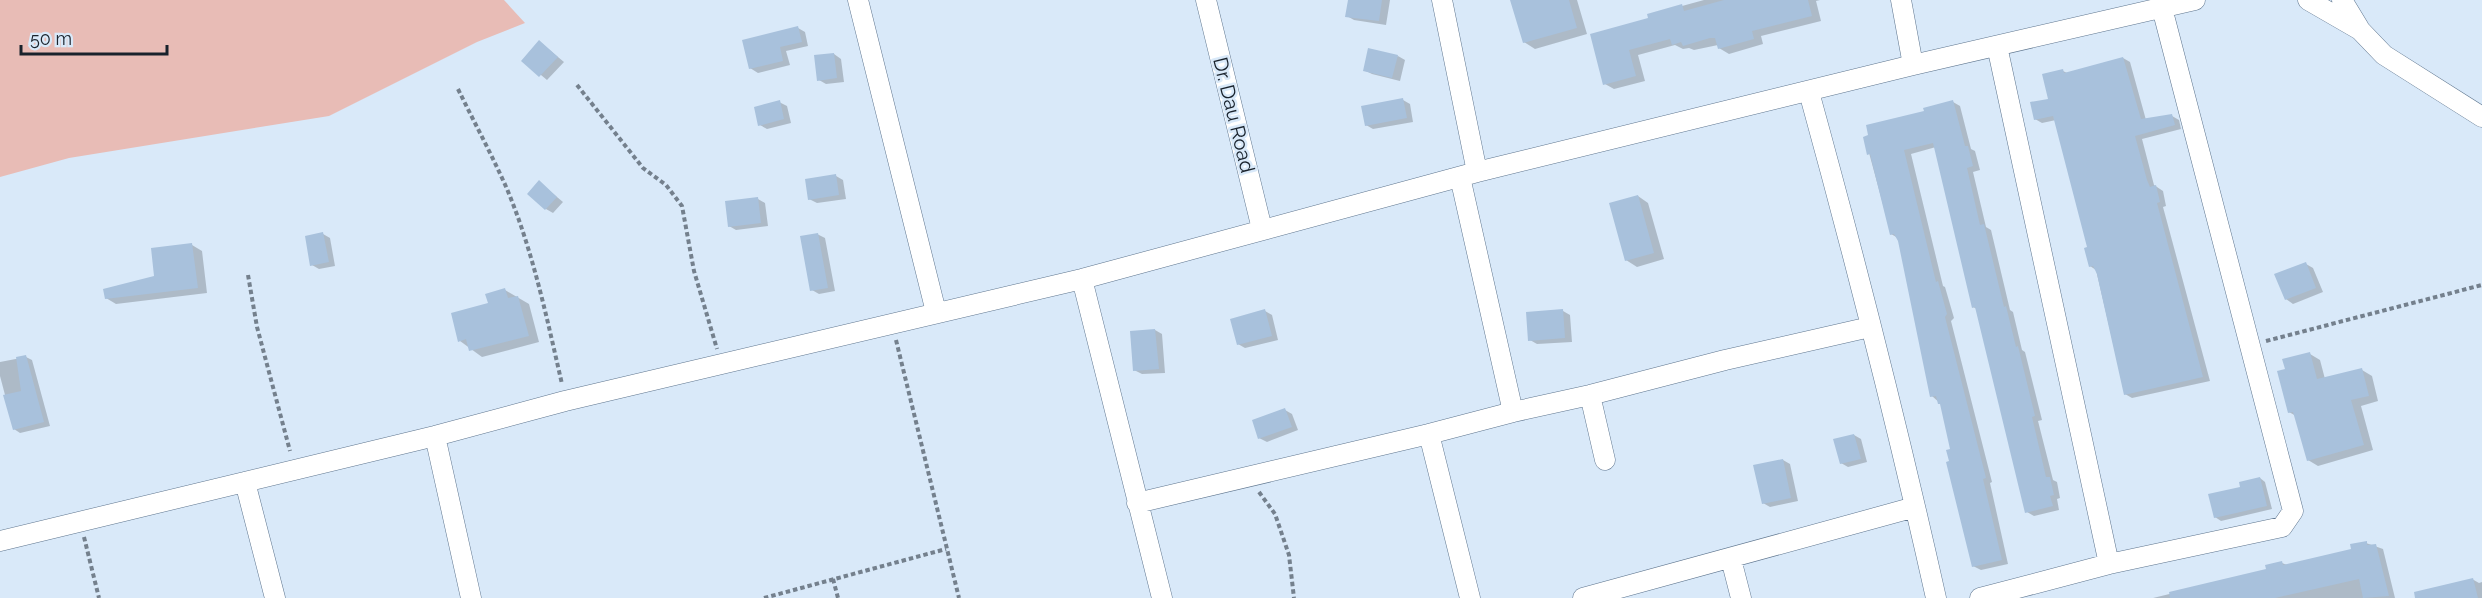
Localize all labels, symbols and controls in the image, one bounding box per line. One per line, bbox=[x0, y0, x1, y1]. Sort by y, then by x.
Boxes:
scale bar bbox=[21, 18, 166, 56]
text: 50 m bbox=[30, 28, 72, 49]
street label: Dr. Dau Road bbox=[1208, 55, 1260, 175]

